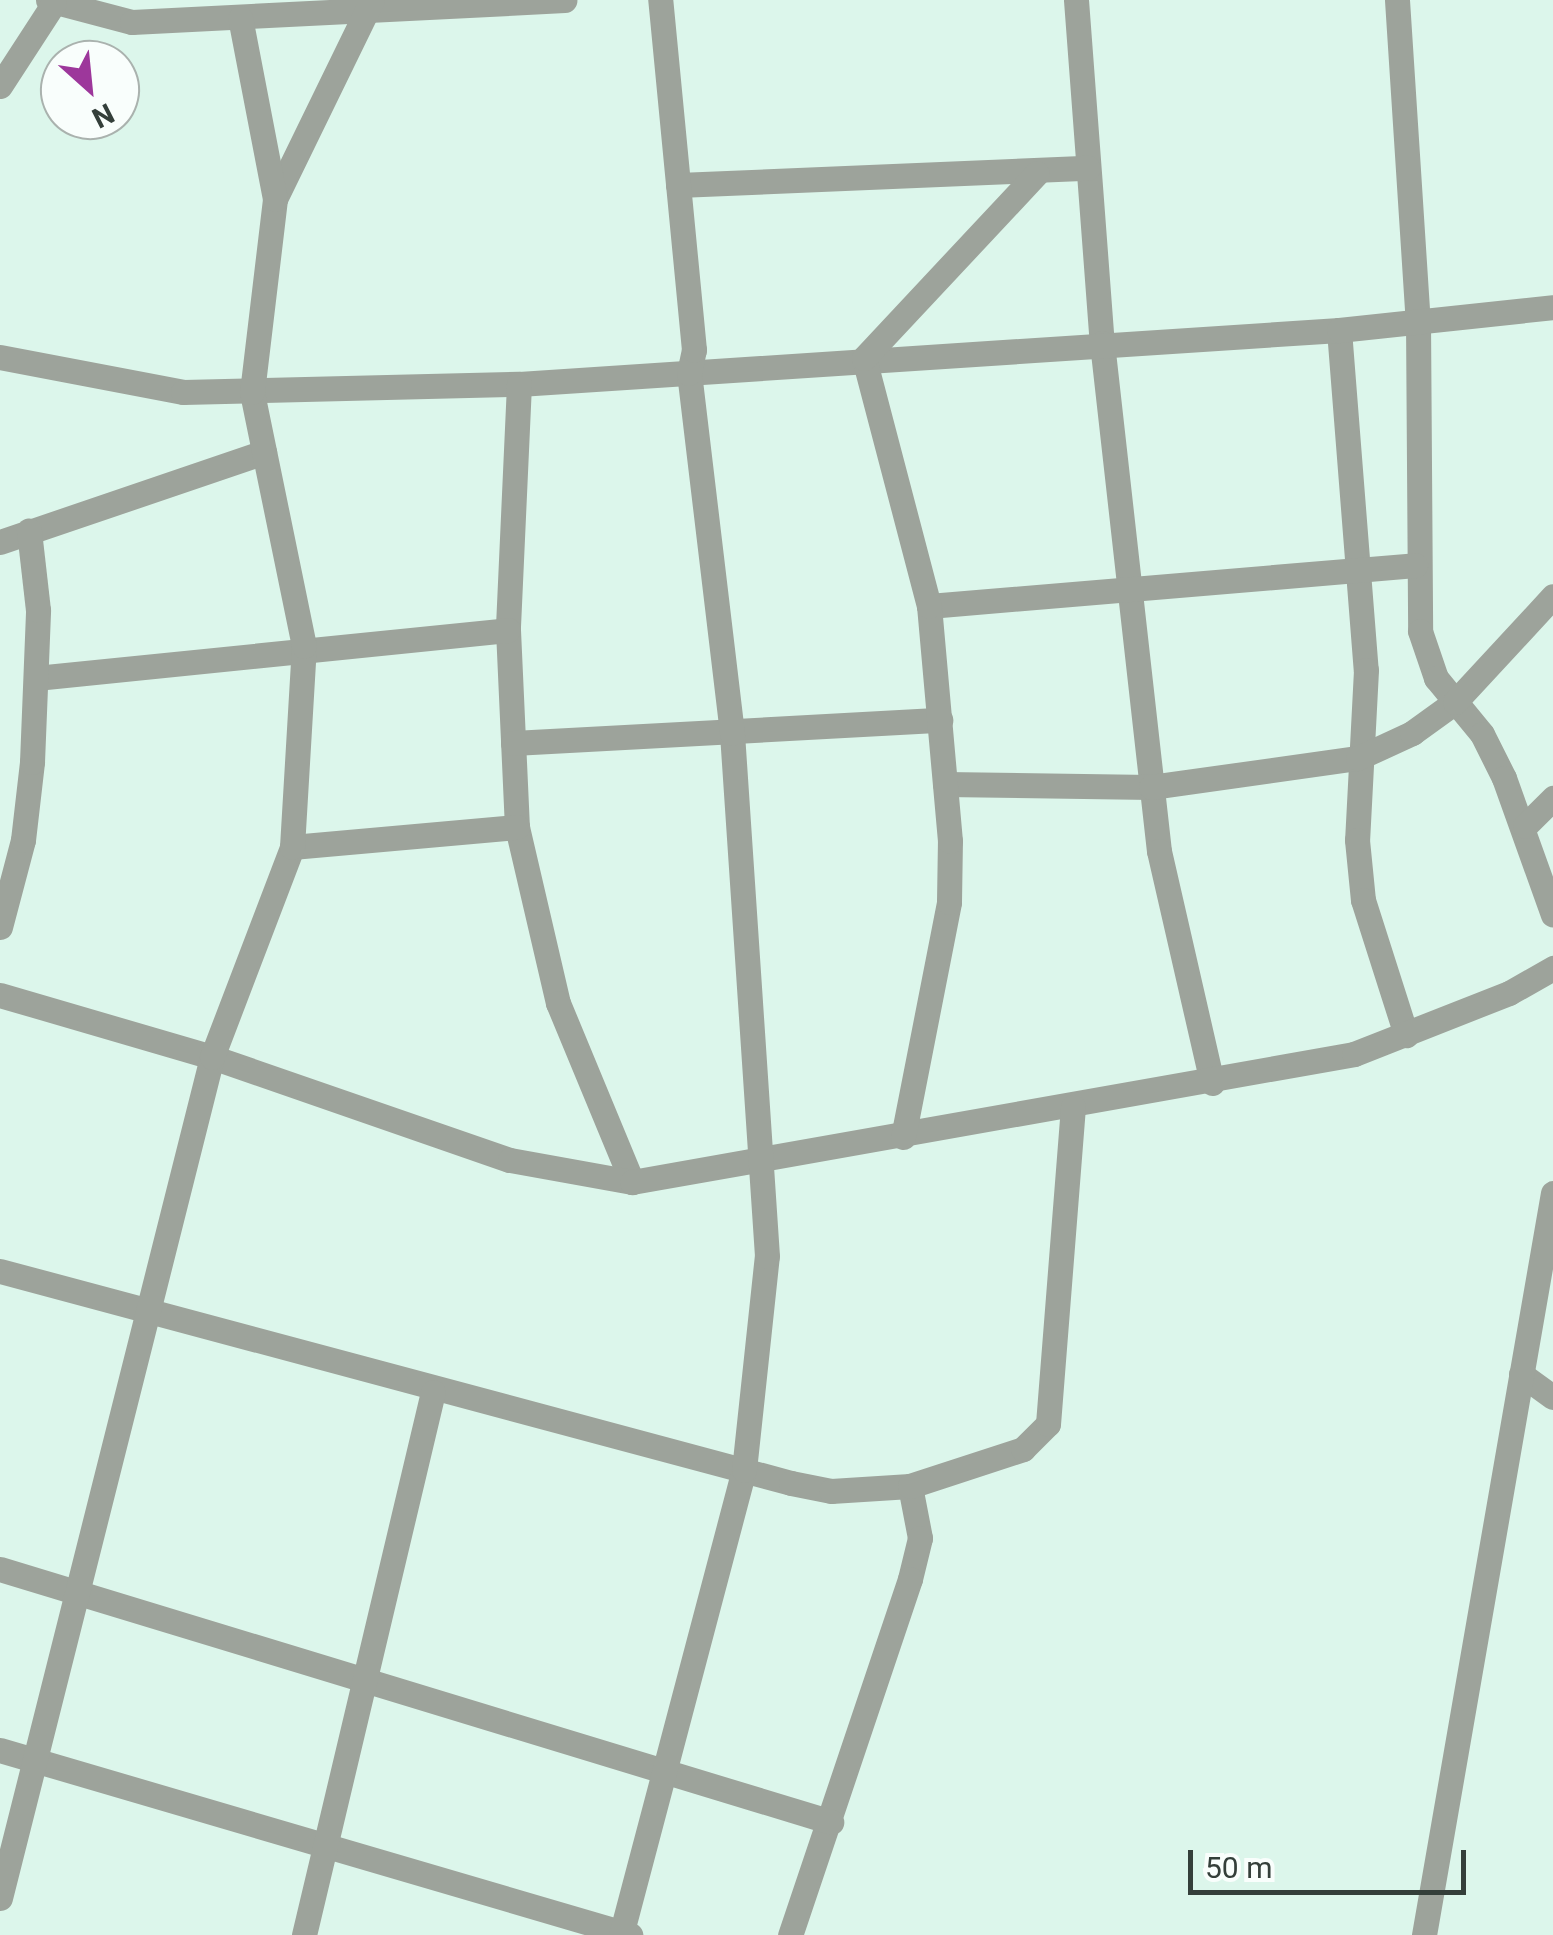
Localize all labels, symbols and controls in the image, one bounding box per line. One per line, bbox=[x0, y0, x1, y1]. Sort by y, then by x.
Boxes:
north arrow bbox=[40, 40, 140, 140]
text: N bbox=[87, 96, 119, 135]
scale bar bbox=[1193, 1830, 1470, 1892]
text: 50 m bbox=[1205, 1850, 1272, 1885]

